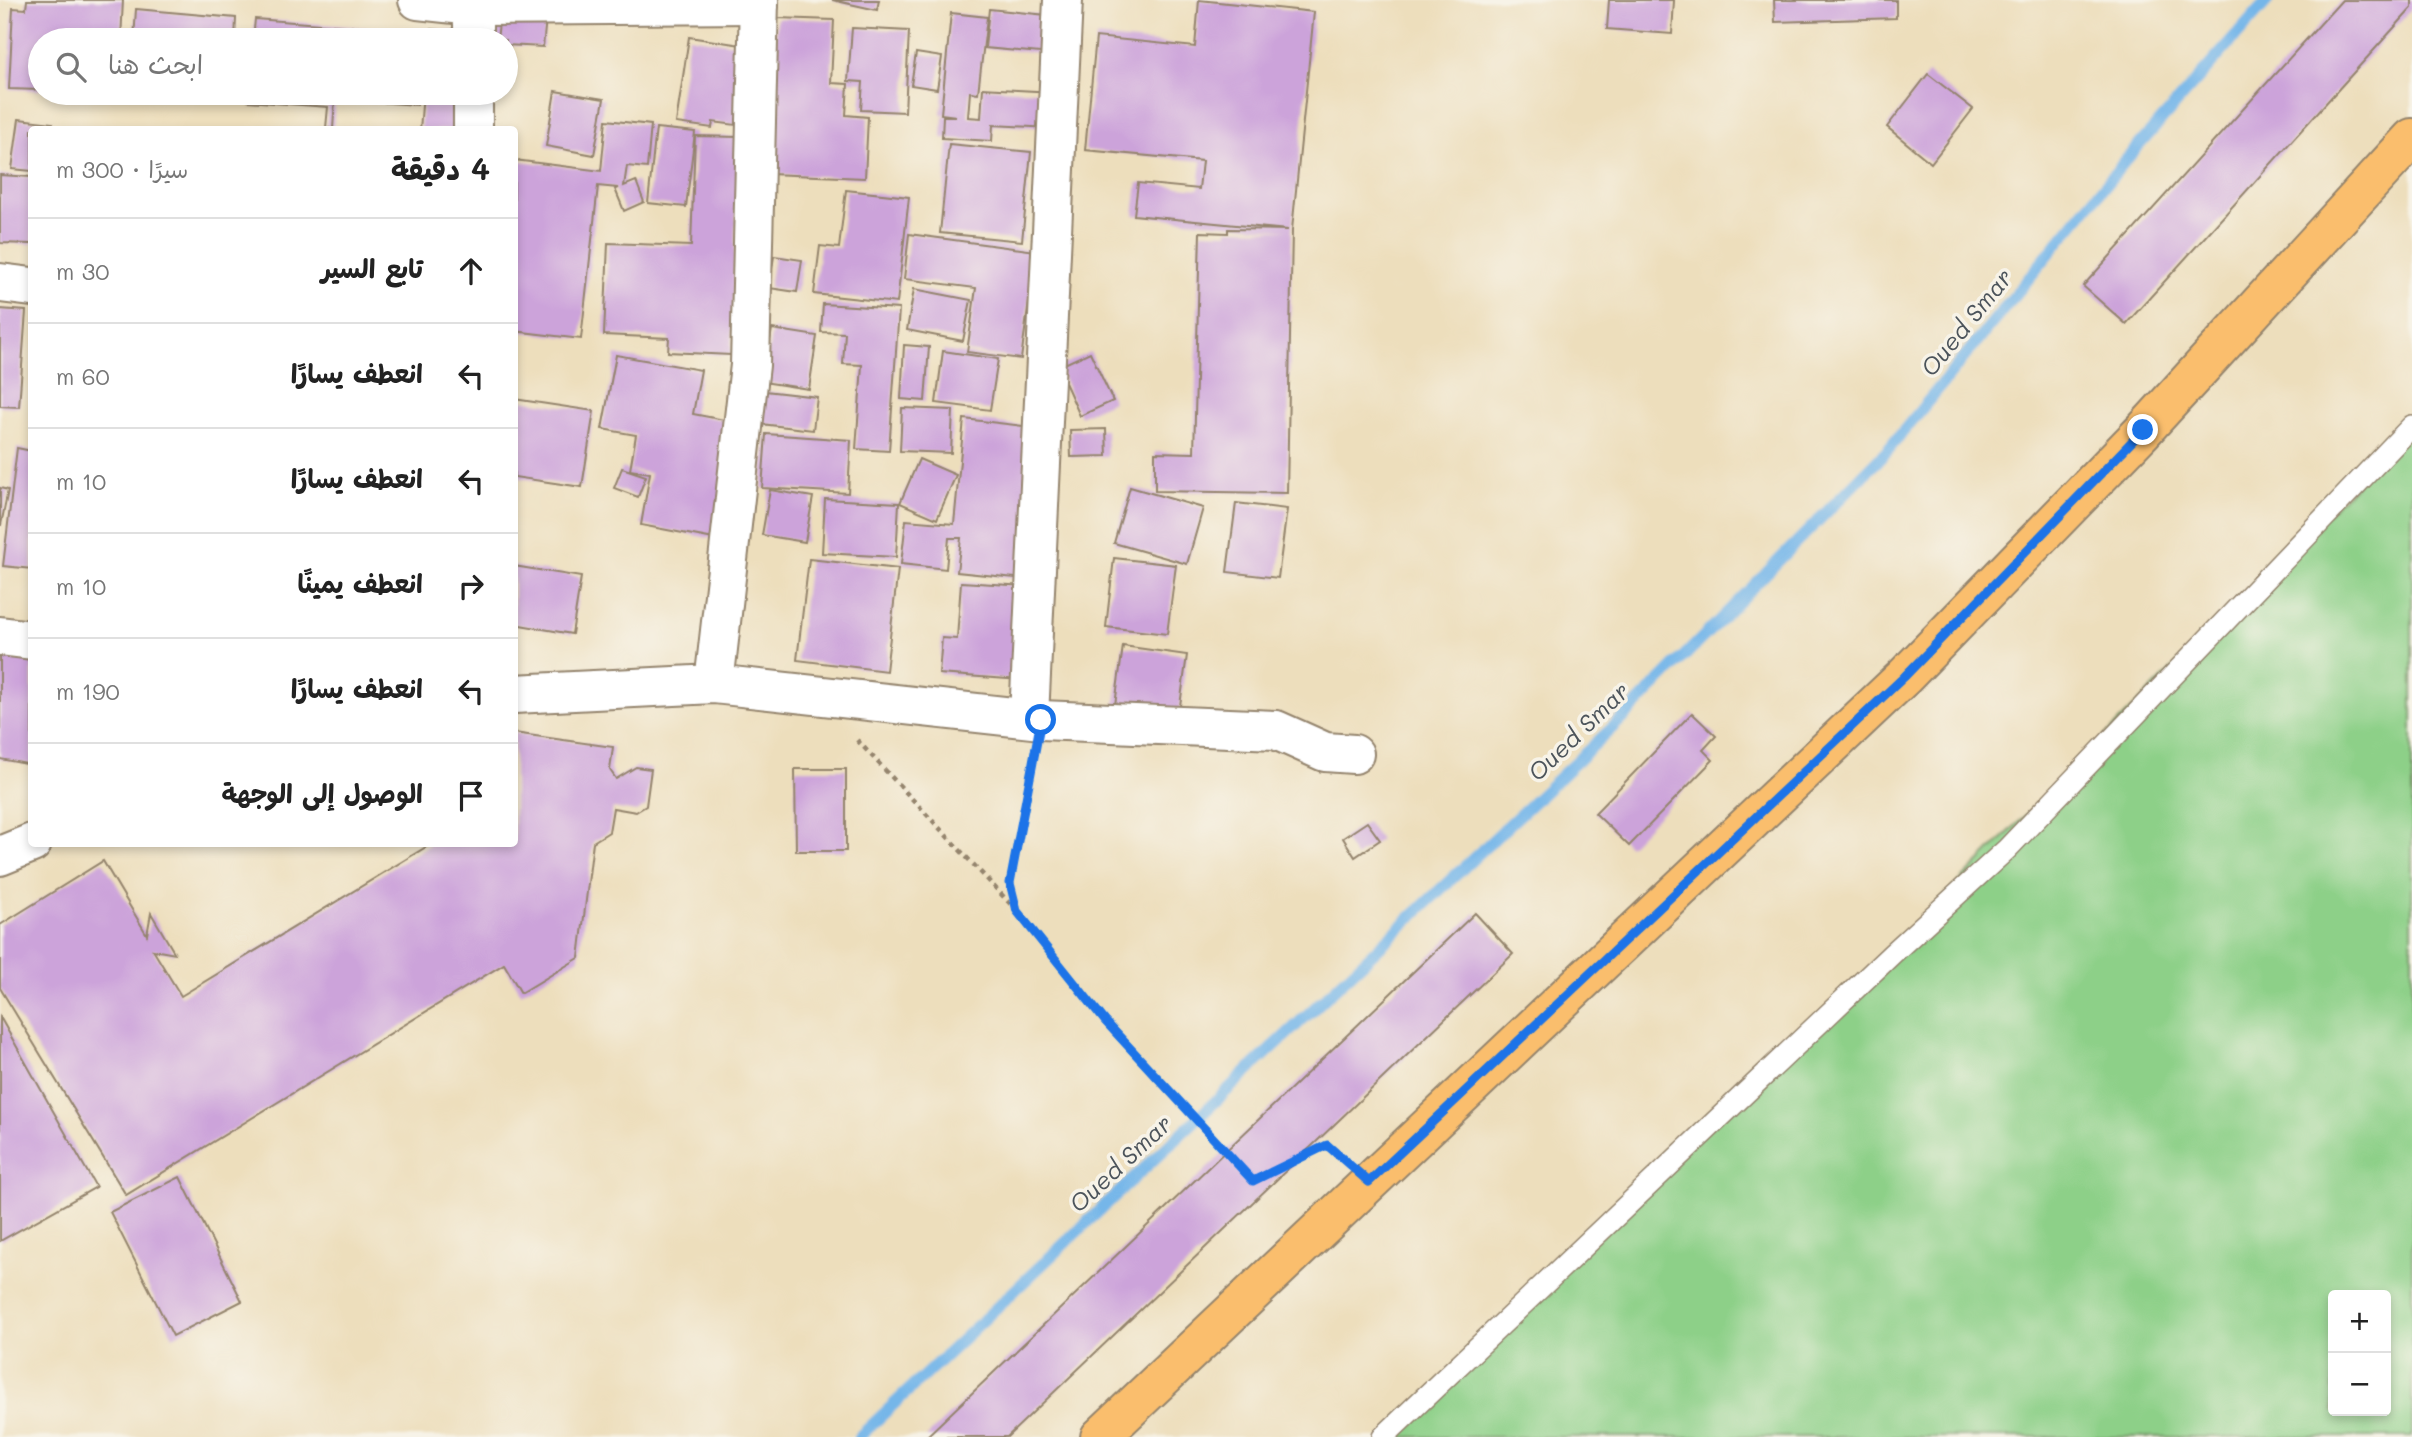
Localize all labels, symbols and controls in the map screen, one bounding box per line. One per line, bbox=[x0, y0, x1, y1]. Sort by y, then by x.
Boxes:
search box bbox=[28, 28, 518, 105]
text: ابحث هنا bbox=[108, 47, 203, 81]
icon: search bbox=[52, 48, 90, 86]
text: 4 دقيقة bbox=[391, 148, 490, 188]
text: سيرًا · 300 m bbox=[56, 154, 188, 184]
text: تابع السير bbox=[321, 251, 423, 285]
icon: ahead bbox=[452, 252, 490, 290]
text: 30 m bbox=[56, 256, 109, 286]
water label: Oued Smar bbox=[1913, 262, 2019, 382]
text: انعطف يسارًا bbox=[291, 356, 423, 390]
icon: left bbox=[452, 357, 490, 395]
text: 60 m bbox=[56, 361, 110, 391]
route end bbox=[2127, 414, 2158, 445]
text: انعطف يسارًا bbox=[291, 461, 423, 495]
icon: left bbox=[452, 462, 490, 500]
text: 10 m bbox=[56, 466, 106, 496]
text: انعطف يمينًا bbox=[298, 566, 423, 600]
icon: right bbox=[452, 567, 490, 605]
text: 10 m bbox=[56, 571, 106, 601]
text: انعطف يسارًا bbox=[291, 671, 423, 705]
icon: left bbox=[452, 672, 490, 710]
water label: Oued Smar bbox=[1521, 675, 1635, 787]
text: 190 m bbox=[56, 676, 120, 706]
route start bbox=[1025, 704, 1056, 735]
text: الوصول إلى الوجهة bbox=[221, 776, 423, 810]
icon: arrive bbox=[452, 777, 490, 815]
water label: Oued Smar bbox=[1062, 1107, 1178, 1219]
map controls bbox=[2328, 1290, 2391, 1416]
button: + bbox=[2328, 1290, 2391, 1353]
button: − bbox=[2328, 1353, 2391, 1416]

